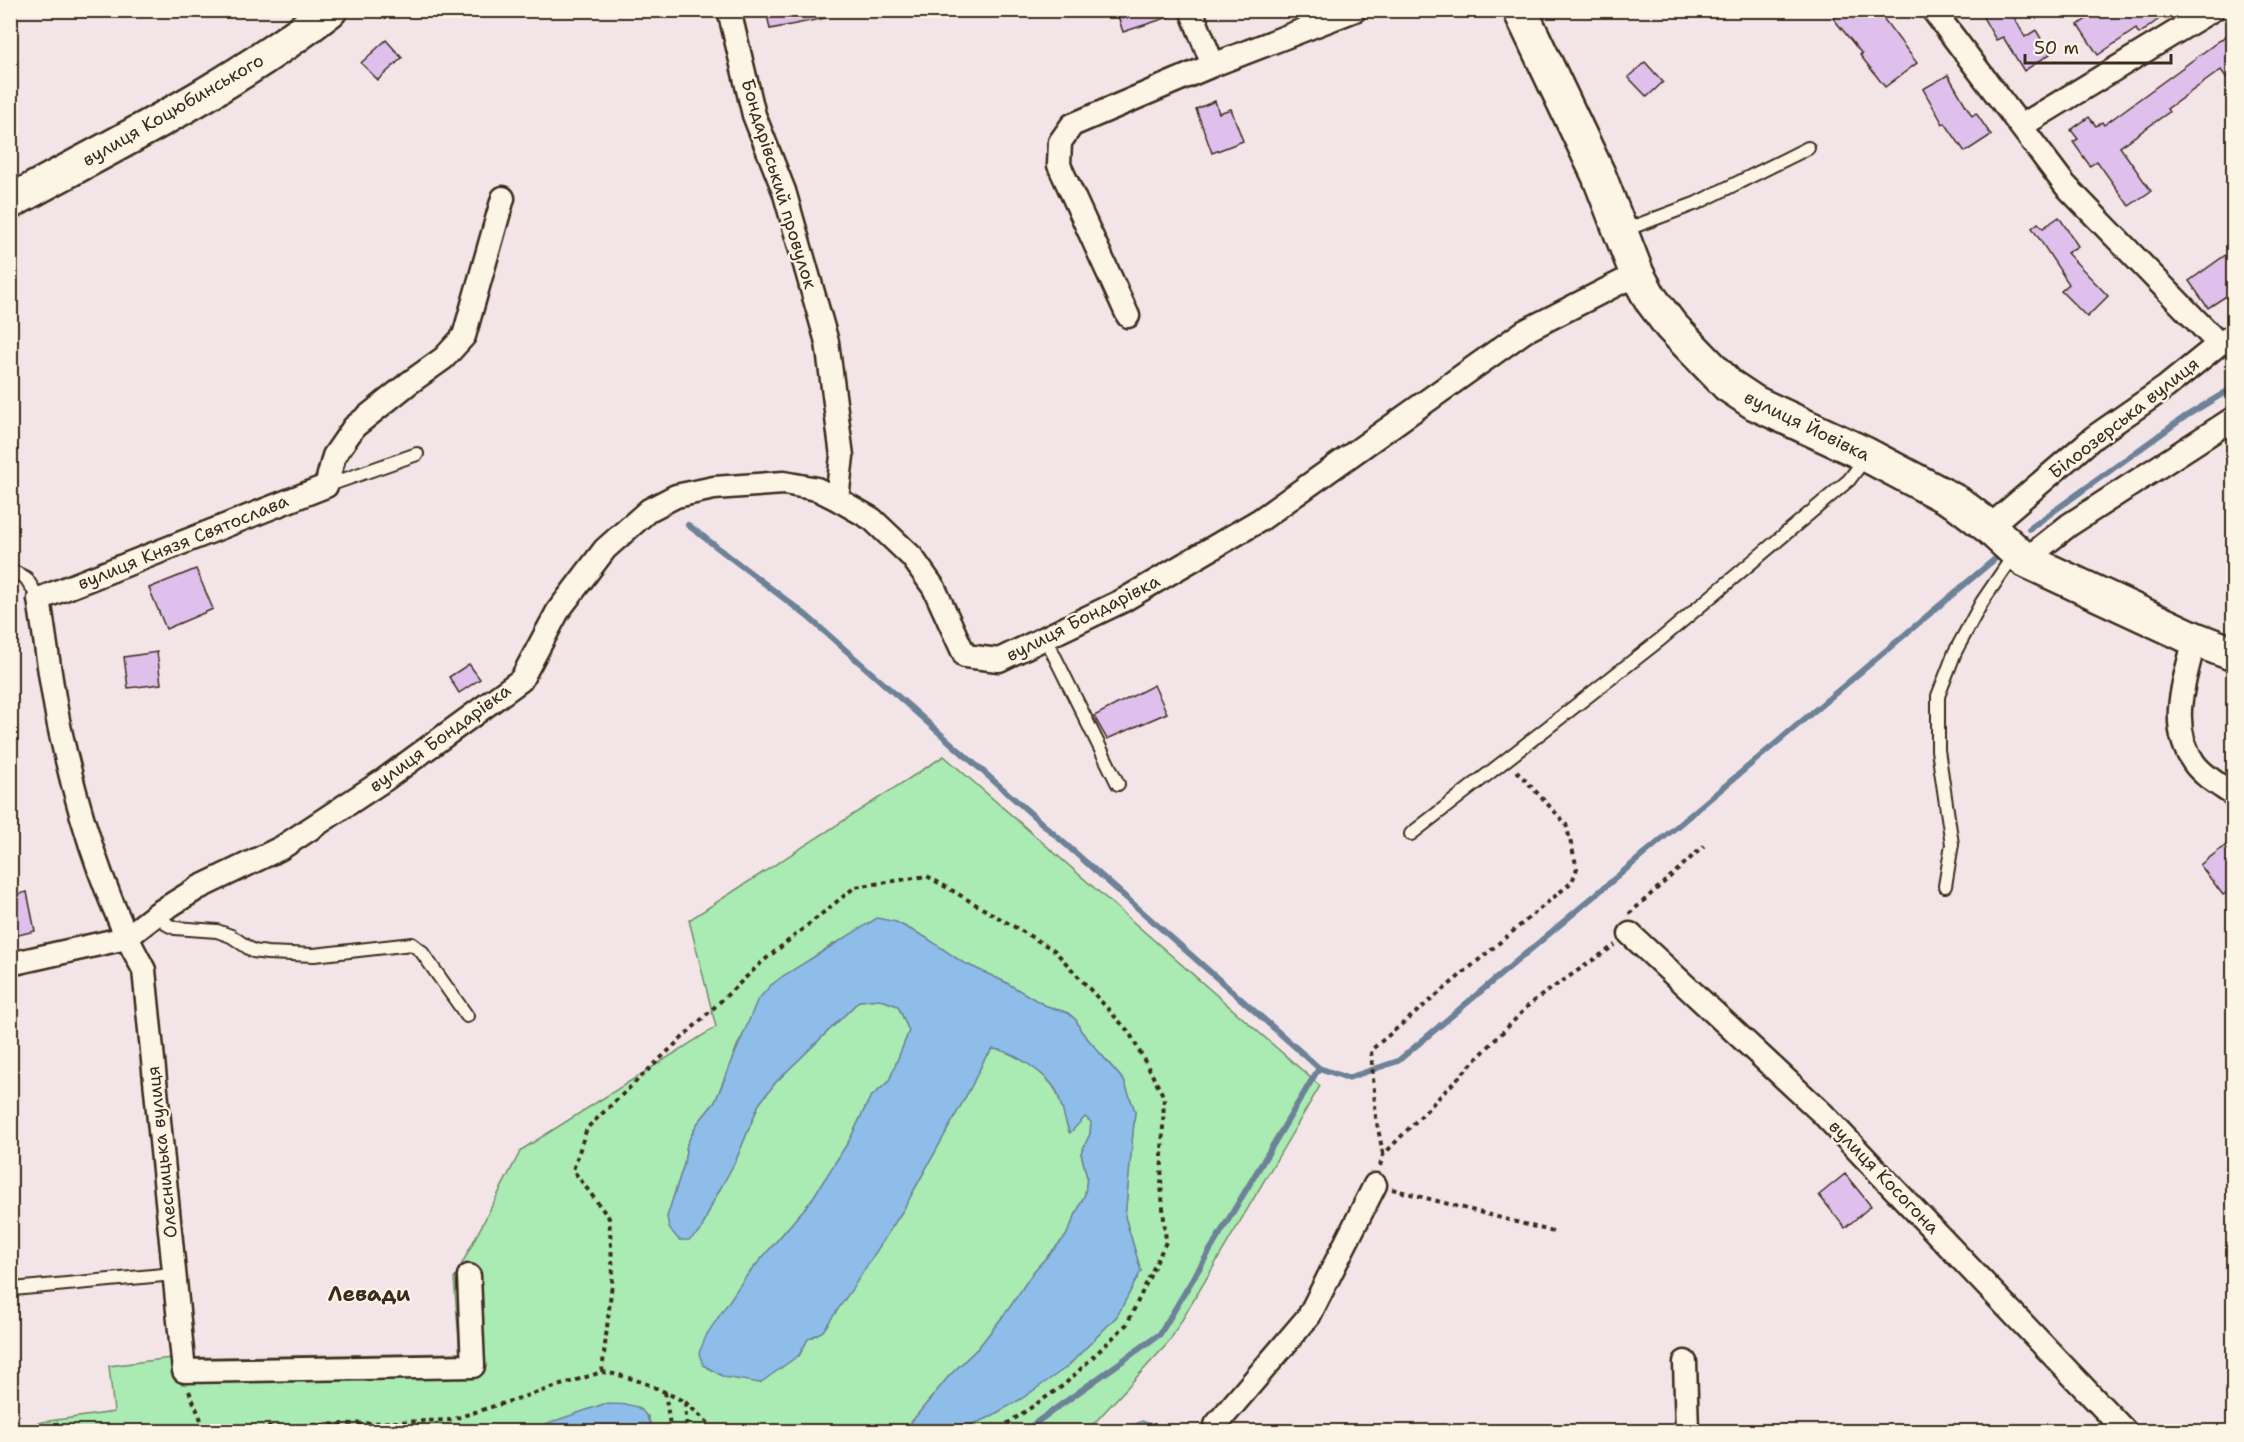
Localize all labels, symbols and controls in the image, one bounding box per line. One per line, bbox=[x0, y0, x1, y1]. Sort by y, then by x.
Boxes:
scale bar bbox=[2025, 27, 2170, 65]
text: 50 m bbox=[2034, 36, 2079, 60]
street label: вулиця Коцюбинського bbox=[78, 48, 268, 172]
street label: Бондарівський провулок bbox=[736, 76, 823, 292]
street label: Білоозерська вулиця bbox=[2044, 352, 2204, 484]
street label: вулиця Йовівка bbox=[1740, 385, 1874, 467]
street label: вулиця Князя Святослава bbox=[74, 489, 292, 595]
street label: вулиця Бондарівка bbox=[1002, 569, 1164, 667]
street label: вулиця Бондарівка bbox=[364, 678, 516, 798]
street label: Олесницька вулиця bbox=[141, 1065, 183, 1239]
street label: вулиця Косогона bbox=[1823, 1115, 1945, 1239]
district label: Левади bbox=[328, 1280, 411, 1308]

